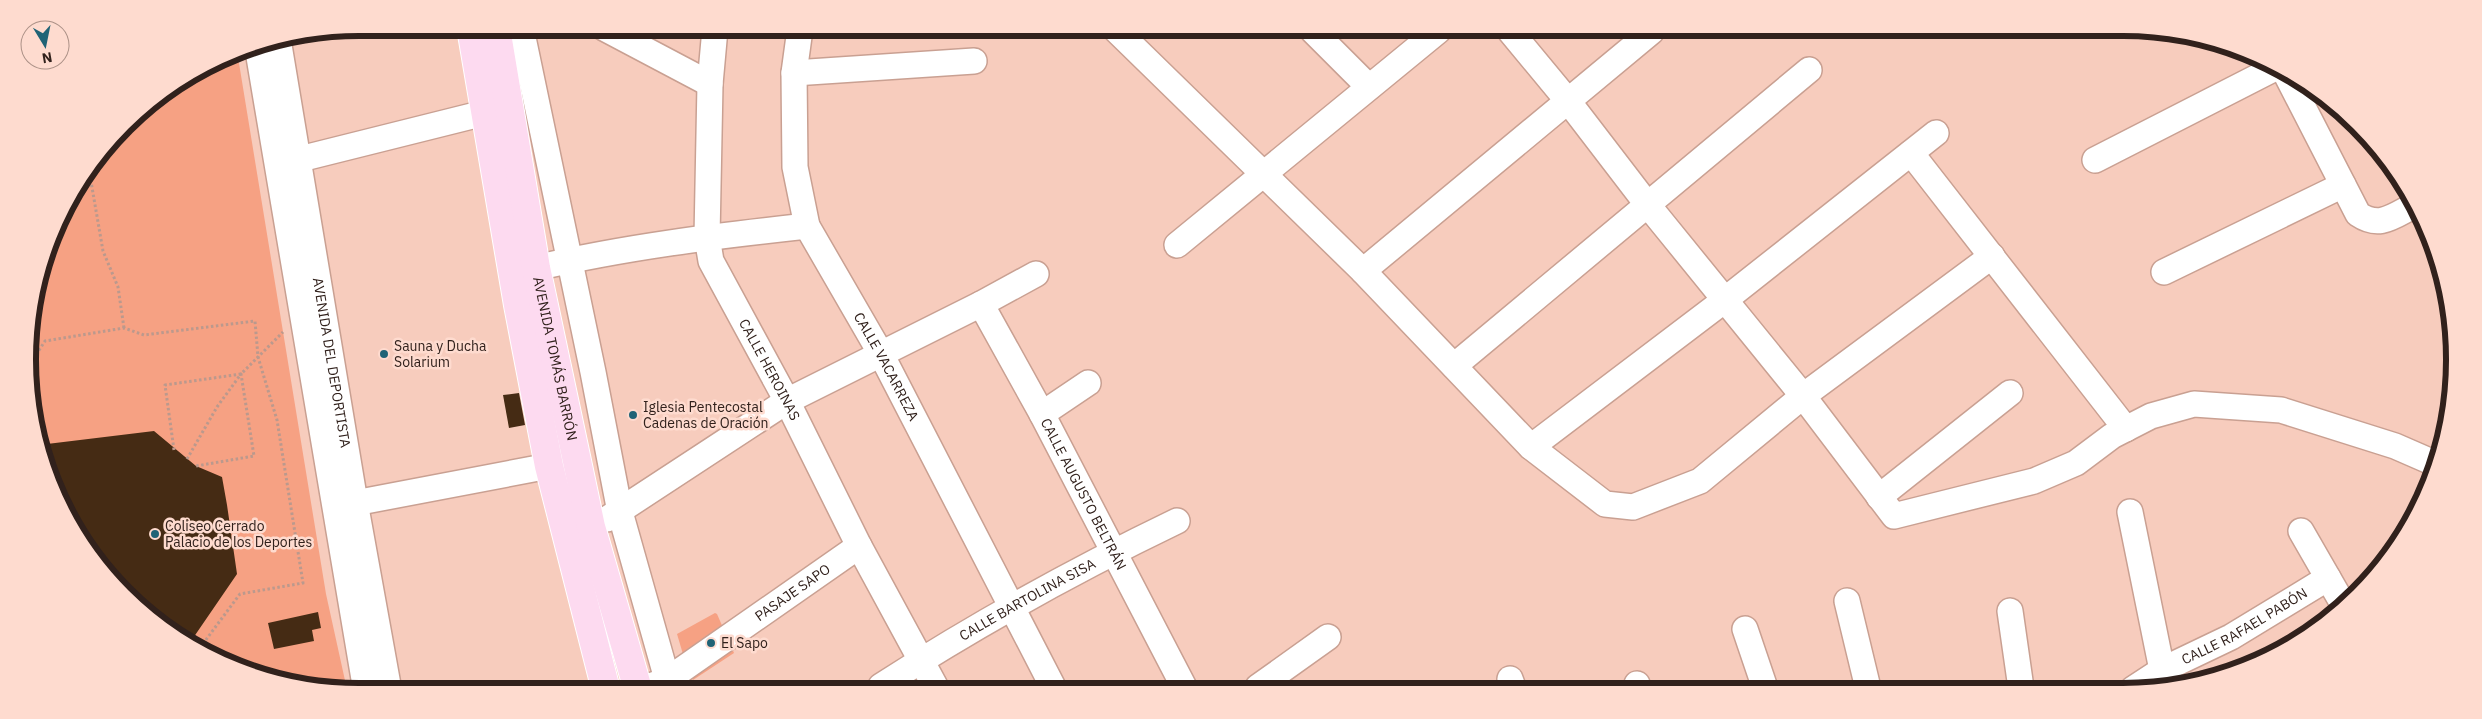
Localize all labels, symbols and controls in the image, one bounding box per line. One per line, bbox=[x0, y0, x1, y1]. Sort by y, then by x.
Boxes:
north arrow bbox=[20, 20, 70, 70]
text: N bbox=[41, 48, 54, 68]
street label: AVENIDA TOMÁS BARRÓN bbox=[529, 275, 581, 442]
street label: AVENIDA DEL DEPORTISTA bbox=[309, 276, 355, 449]
street label: CALLE VACARREZA bbox=[850, 309, 923, 424]
street label: CALLE HEROINAS bbox=[735, 316, 804, 423]
place label: Sauna y Ducha Solarium bbox=[394, 337, 487, 371]
marker: Sauna y Ducha Solarium bbox=[378, 348, 390, 360]
place label: Iglesia Pentecostal Cadenas de Oración bbox=[643, 398, 768, 432]
marker: Iglesia Pentecostal Cadenas de Oración bbox=[627, 409, 639, 421]
street label: CALLE AUGUSTO BELTRÁN bbox=[1037, 415, 1131, 573]
place label: Coliseo Cerrado Palacio de los Deportes bbox=[165, 517, 312, 551]
marker: Coliseo Cerrado Palacio de los Deportes bbox=[149, 528, 161, 540]
street label: CALLE BARTOLINA SISA bbox=[956, 554, 1098, 645]
street label: PASAJE SAPO bbox=[751, 560, 834, 625]
street label: CALLE RAFAEL PABÓN bbox=[2178, 584, 2311, 668]
place label: El Sapo bbox=[721, 634, 768, 652]
marker: El Sapo bbox=[705, 637, 717, 649]

